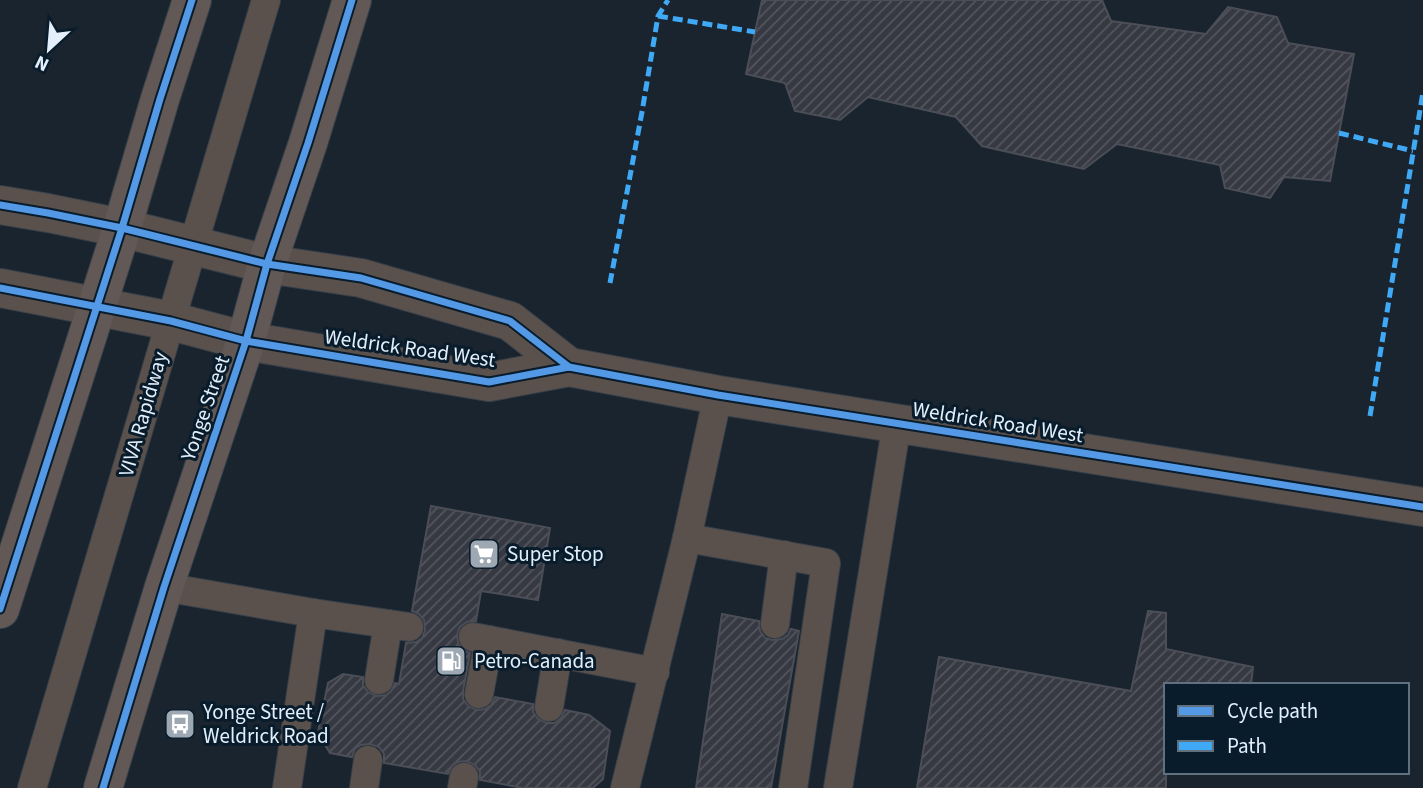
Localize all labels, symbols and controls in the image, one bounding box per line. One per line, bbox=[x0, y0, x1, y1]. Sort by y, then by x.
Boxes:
north arrow bbox=[14, 14, 84, 84]
text: N bbox=[31, 48, 54, 78]
street label: Weldrick Road West bbox=[323, 321, 497, 375]
street label: VIVA Rapidway bbox=[111, 348, 175, 480]
street label: Yonge Street bbox=[173, 351, 237, 466]
street label: Weldrick Road West bbox=[911, 394, 1085, 450]
supermarket icon: Super Stop bbox=[467, 537, 501, 571]
place label: Super Stop bbox=[507, 539, 604, 569]
fuel station icon: Petro-Canada bbox=[434, 644, 468, 678]
place label: Petro-Canada bbox=[474, 646, 595, 676]
legend bbox=[1164, 683, 1409, 774]
text: Cycle path bbox=[1227, 696, 1318, 726]
place label: Yonge Street / Weldrick Road bbox=[202, 697, 329, 751]
bus stop icon: Yonge Street / Weldrick Road bbox=[163, 707, 197, 741]
text: Path bbox=[1227, 731, 1267, 761]

